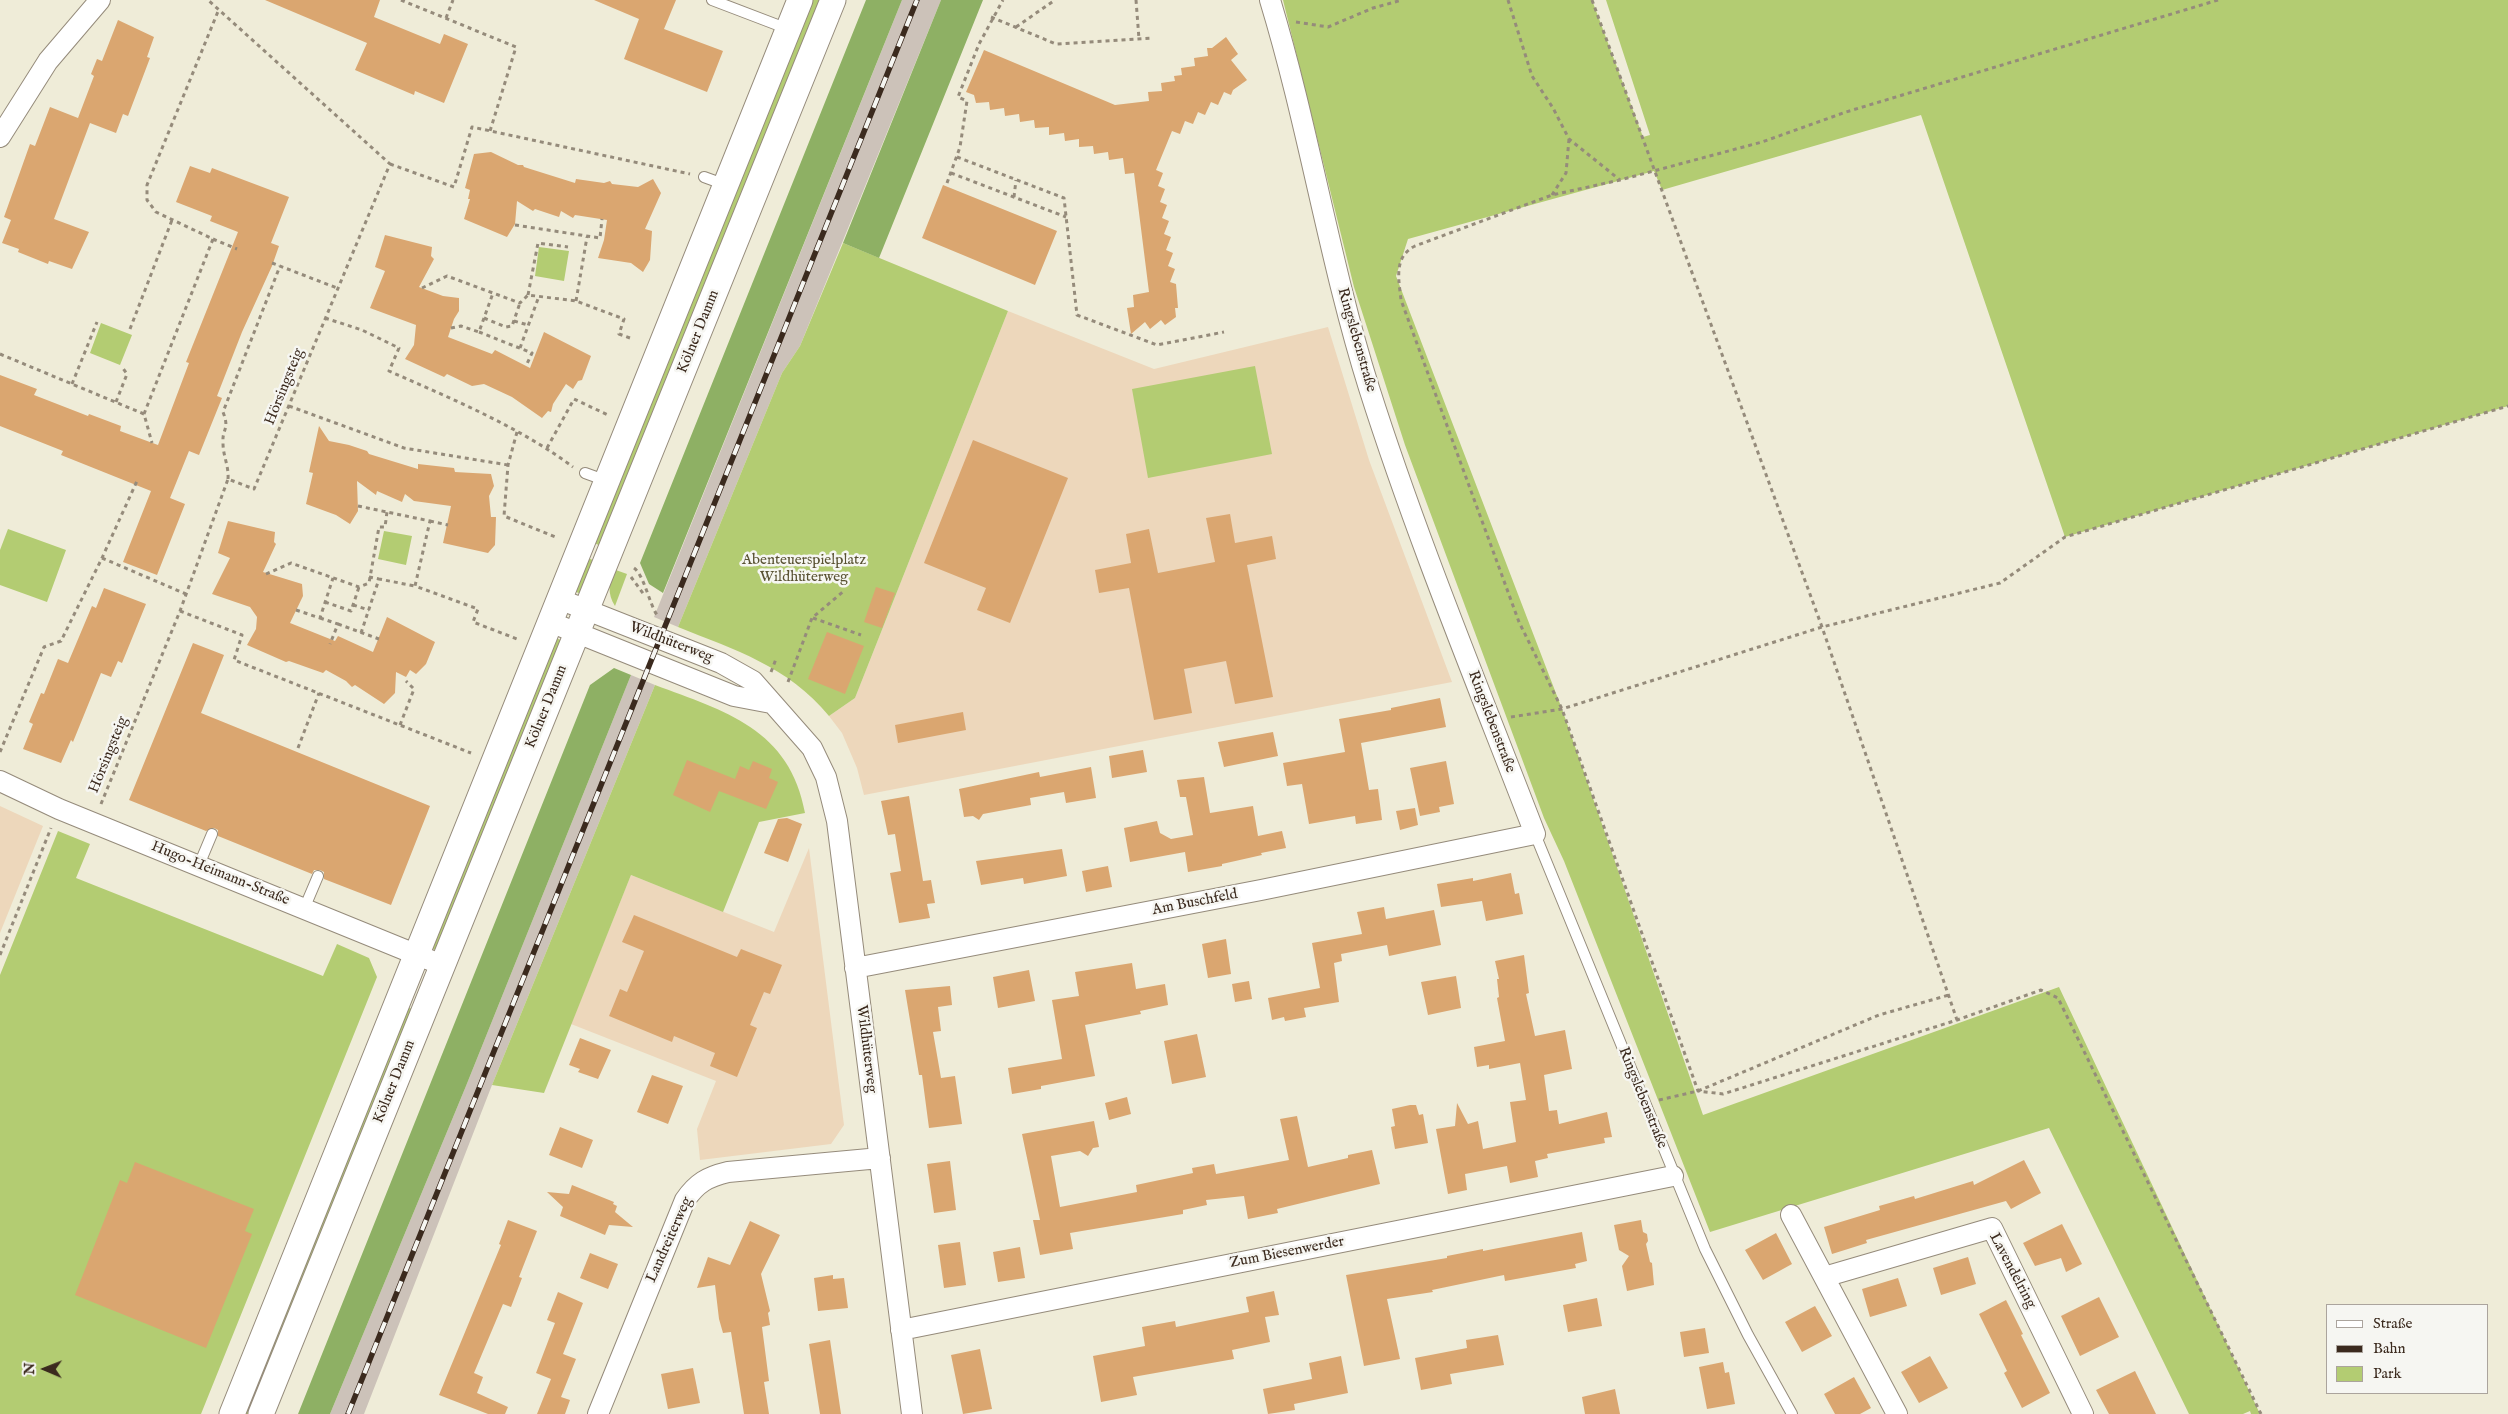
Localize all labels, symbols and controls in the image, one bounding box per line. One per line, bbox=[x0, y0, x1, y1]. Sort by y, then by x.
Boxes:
street label: Ringslebenstraße bbox=[1333, 286, 1379, 394]
street label: Kölner Damm bbox=[674, 288, 724, 376]
street label: Hörsingsteig bbox=[261, 346, 309, 428]
park label: Abenteuerspielplatz Wildhüterweg bbox=[742, 552, 866, 587]
street label: Wildhüterweg bbox=[627, 619, 715, 667]
street label: Kölner Damm bbox=[522, 663, 572, 751]
street label: Ringslebenstraße bbox=[1463, 669, 1519, 775]
street label: Hörsingsteig bbox=[85, 714, 133, 796]
street label: Hugo-Heimann-Straße bbox=[148, 838, 292, 910]
street label: Am Buschfeld bbox=[1151, 886, 1239, 920]
street label: Wildhüterweg bbox=[852, 1004, 880, 1094]
street label: Kölner Damm bbox=[370, 1038, 420, 1126]
street label: Ringslebenstraße bbox=[1614, 1045, 1670, 1151]
street label: Landreiterweg bbox=[643, 1194, 697, 1286]
street label: Lavendelring bbox=[1985, 1230, 2039, 1312]
street label: Zum Biesenwerder bbox=[1228, 1233, 1346, 1273]
legend bbox=[2326, 1304, 2488, 1394]
text: Straße bbox=[2373, 1314, 2412, 1333]
text: Bahn bbox=[2373, 1339, 2405, 1358]
north arrow bbox=[20, 1344, 70, 1394]
text: N bbox=[21, 1363, 39, 1375]
text: Park bbox=[2373, 1364, 2402, 1383]

